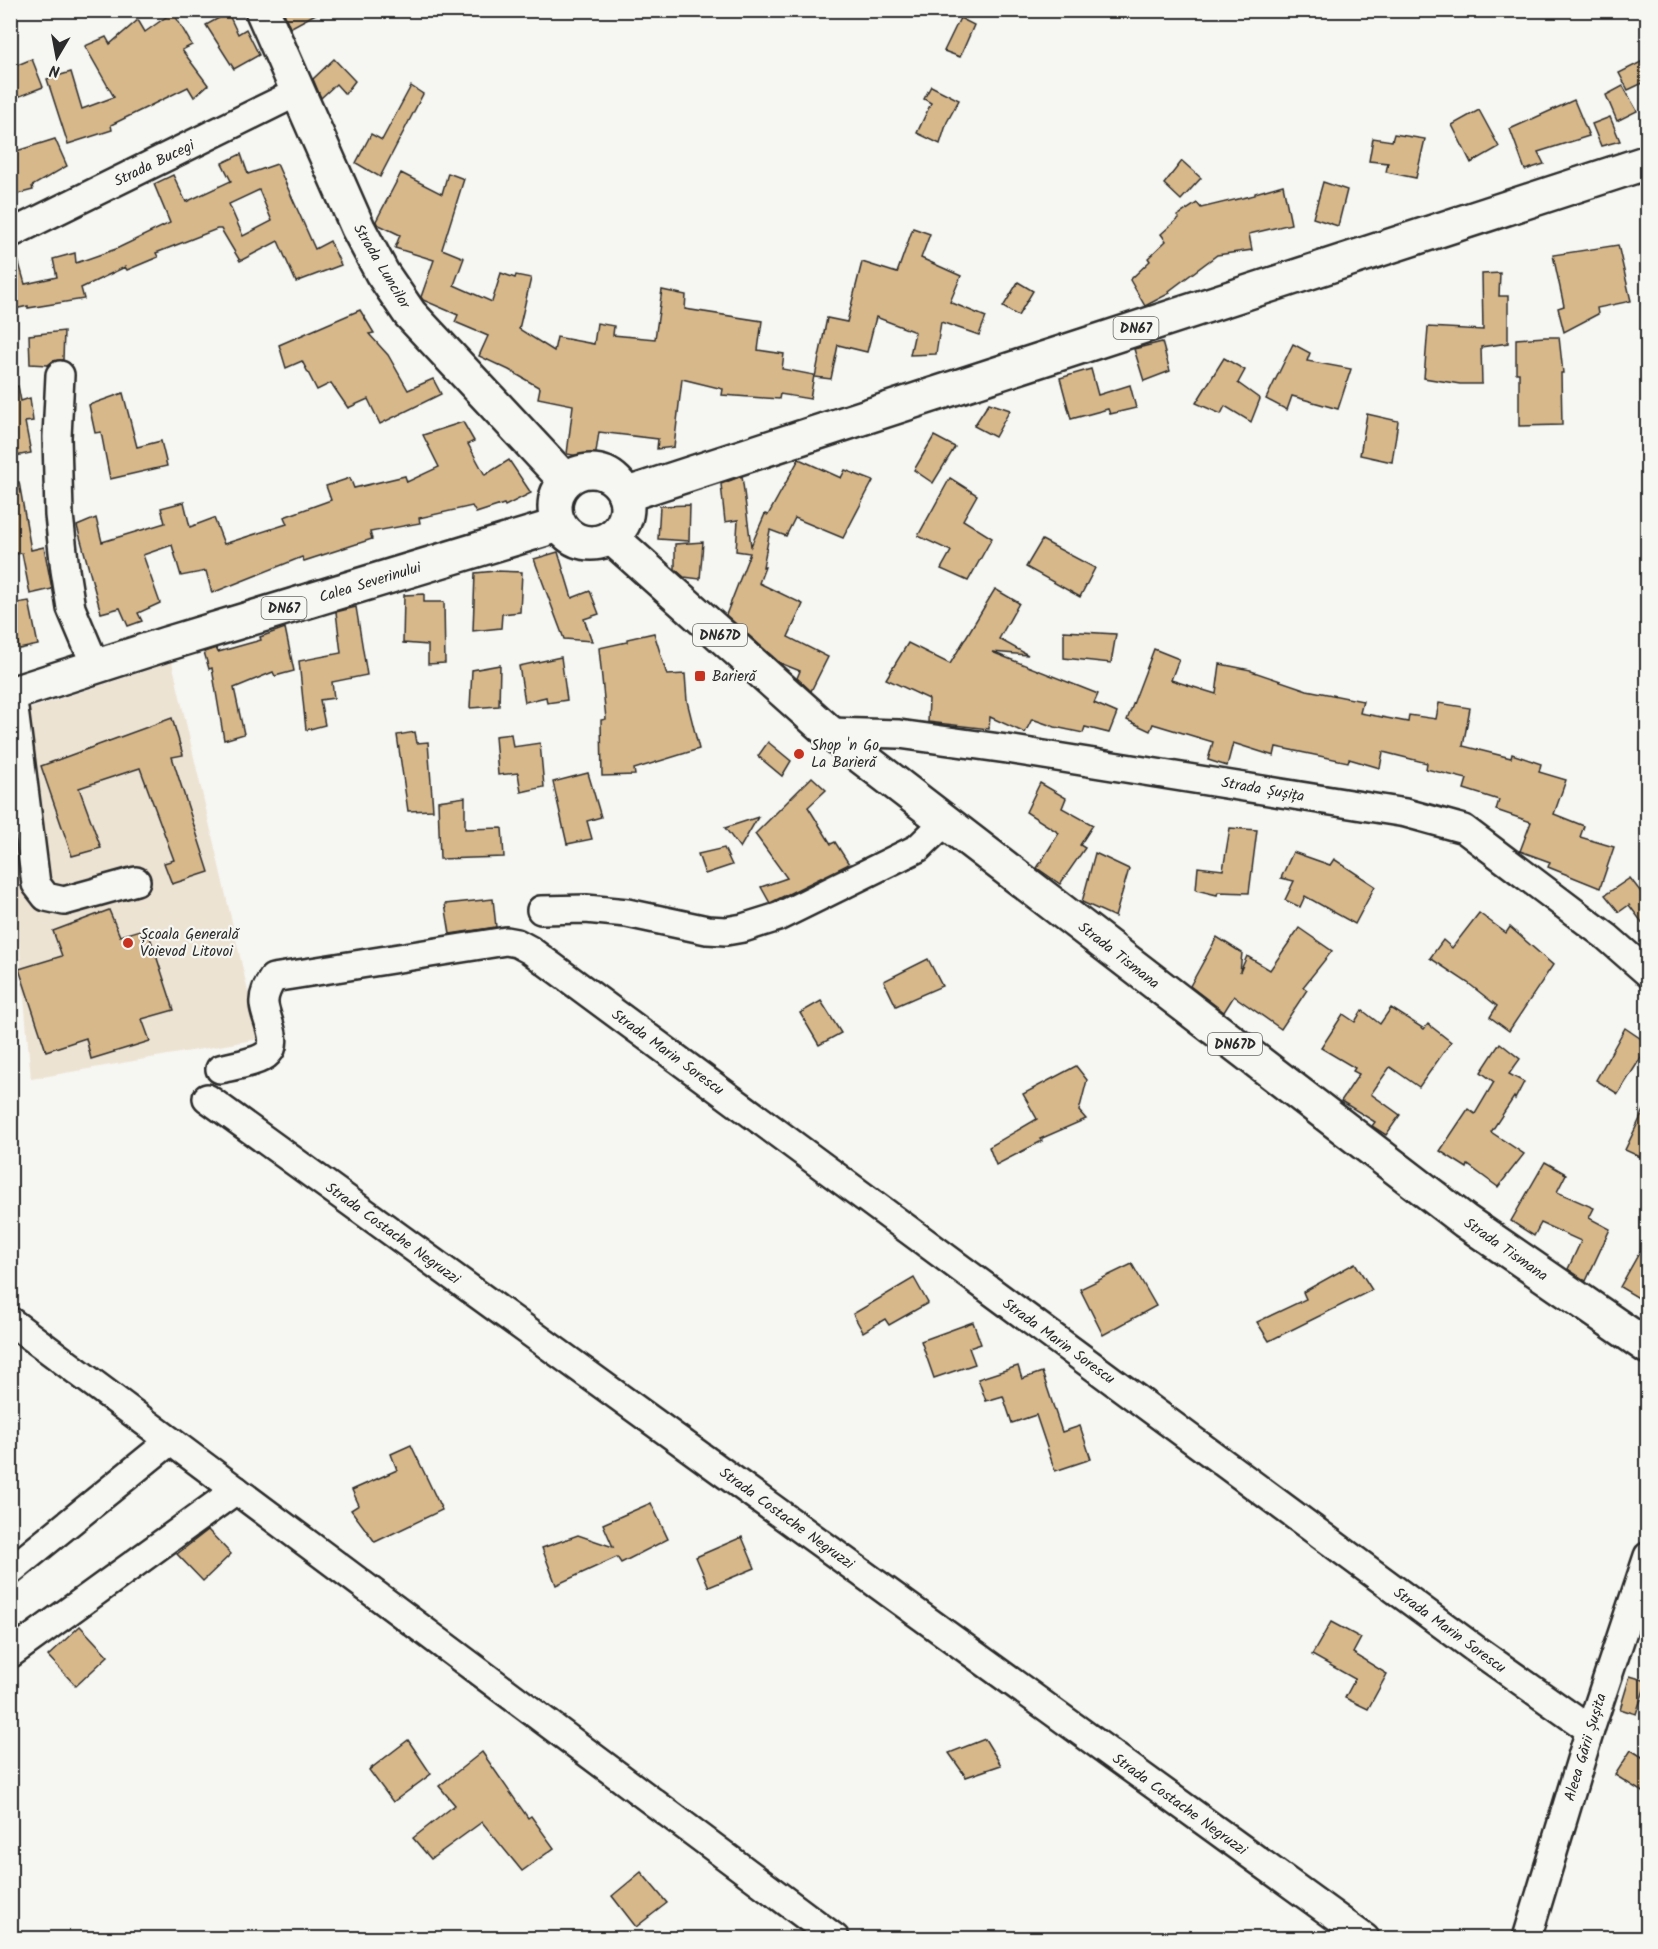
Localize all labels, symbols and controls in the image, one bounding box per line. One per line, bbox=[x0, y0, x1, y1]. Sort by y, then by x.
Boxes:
north arrow bbox=[27, 27, 87, 87]
text: N bbox=[48, 57, 62, 83]
street label: Strada Bucegi bbox=[110, 133, 200, 194]
street label: Strada Luncilor bbox=[346, 219, 417, 314]
road number: DN67 bbox=[1114, 317, 1158, 339]
street label: Calea Severinului bbox=[316, 556, 426, 610]
road number: DN67 bbox=[262, 597, 306, 619]
road number: DN67D bbox=[693, 624, 747, 646]
place label: Barieră bbox=[712, 665, 758, 689]
marker: Barieră bbox=[693, 669, 707, 683]
place label: Shop 'n Go La Barieră bbox=[811, 734, 879, 775]
marker: Shop 'n Go La Barieră bbox=[792, 747, 806, 761]
street label: Strada Șușița bbox=[1219, 771, 1306, 809]
street label: Strada Tismana bbox=[1072, 916, 1165, 996]
place label: Școala Generală Voievod Litovoi bbox=[140, 923, 241, 964]
marker: Școala Generală Voievod Litovoi bbox=[121, 936, 135, 950]
street label: Strada Marin Sorescu bbox=[606, 1004, 729, 1102]
road number: DN67D bbox=[1208, 1033, 1262, 1055]
street label: Strada Costache Negruzzi bbox=[320, 1177, 466, 1292]
street label: Strada Tismana bbox=[1458, 1212, 1553, 1288]
street label: Strada Marin Sorescu bbox=[997, 1293, 1120, 1391]
street label: Strada Costache Negruzzi bbox=[714, 1462, 860, 1577]
street label: Strada Marin Sorescu bbox=[1388, 1582, 1511, 1680]
street label: Aleea Gării Șușita bbox=[1558, 1690, 1614, 1804]
street label: Strada Costache Negruzzi bbox=[1107, 1748, 1253, 1863]

